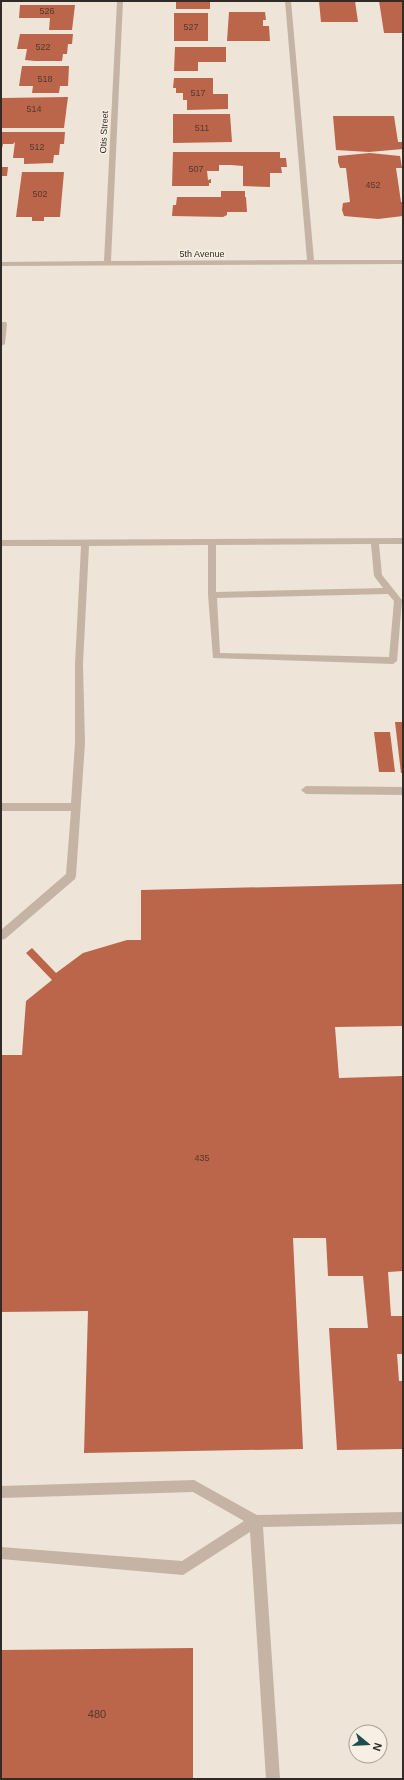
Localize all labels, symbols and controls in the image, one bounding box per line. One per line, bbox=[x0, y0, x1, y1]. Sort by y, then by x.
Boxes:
house number: 526 bbox=[39, 6, 55, 16]
house number: 527 bbox=[183, 22, 199, 32]
house number: 522 bbox=[35, 42, 51, 52]
house number: 518 bbox=[37, 74, 53, 84]
house number: 517 bbox=[190, 88, 206, 98]
house number: 514 bbox=[26, 104, 42, 114]
street label: Otis Street bbox=[98, 110, 110, 153]
house number: 511 bbox=[195, 123, 209, 133]
house number: 512 bbox=[29, 142, 45, 152]
house number: 507 bbox=[188, 164, 204, 174]
house number: 452 bbox=[365, 180, 381, 190]
house number: 502 bbox=[32, 189, 48, 199]
street label: 5th Avenue bbox=[180, 249, 224, 259]
house number: 435 bbox=[194, 1153, 210, 1163]
house number: 480 bbox=[88, 1708, 106, 1720]
north arrow bbox=[348, 1724, 388, 1764]
text: N bbox=[371, 1741, 384, 1753]

